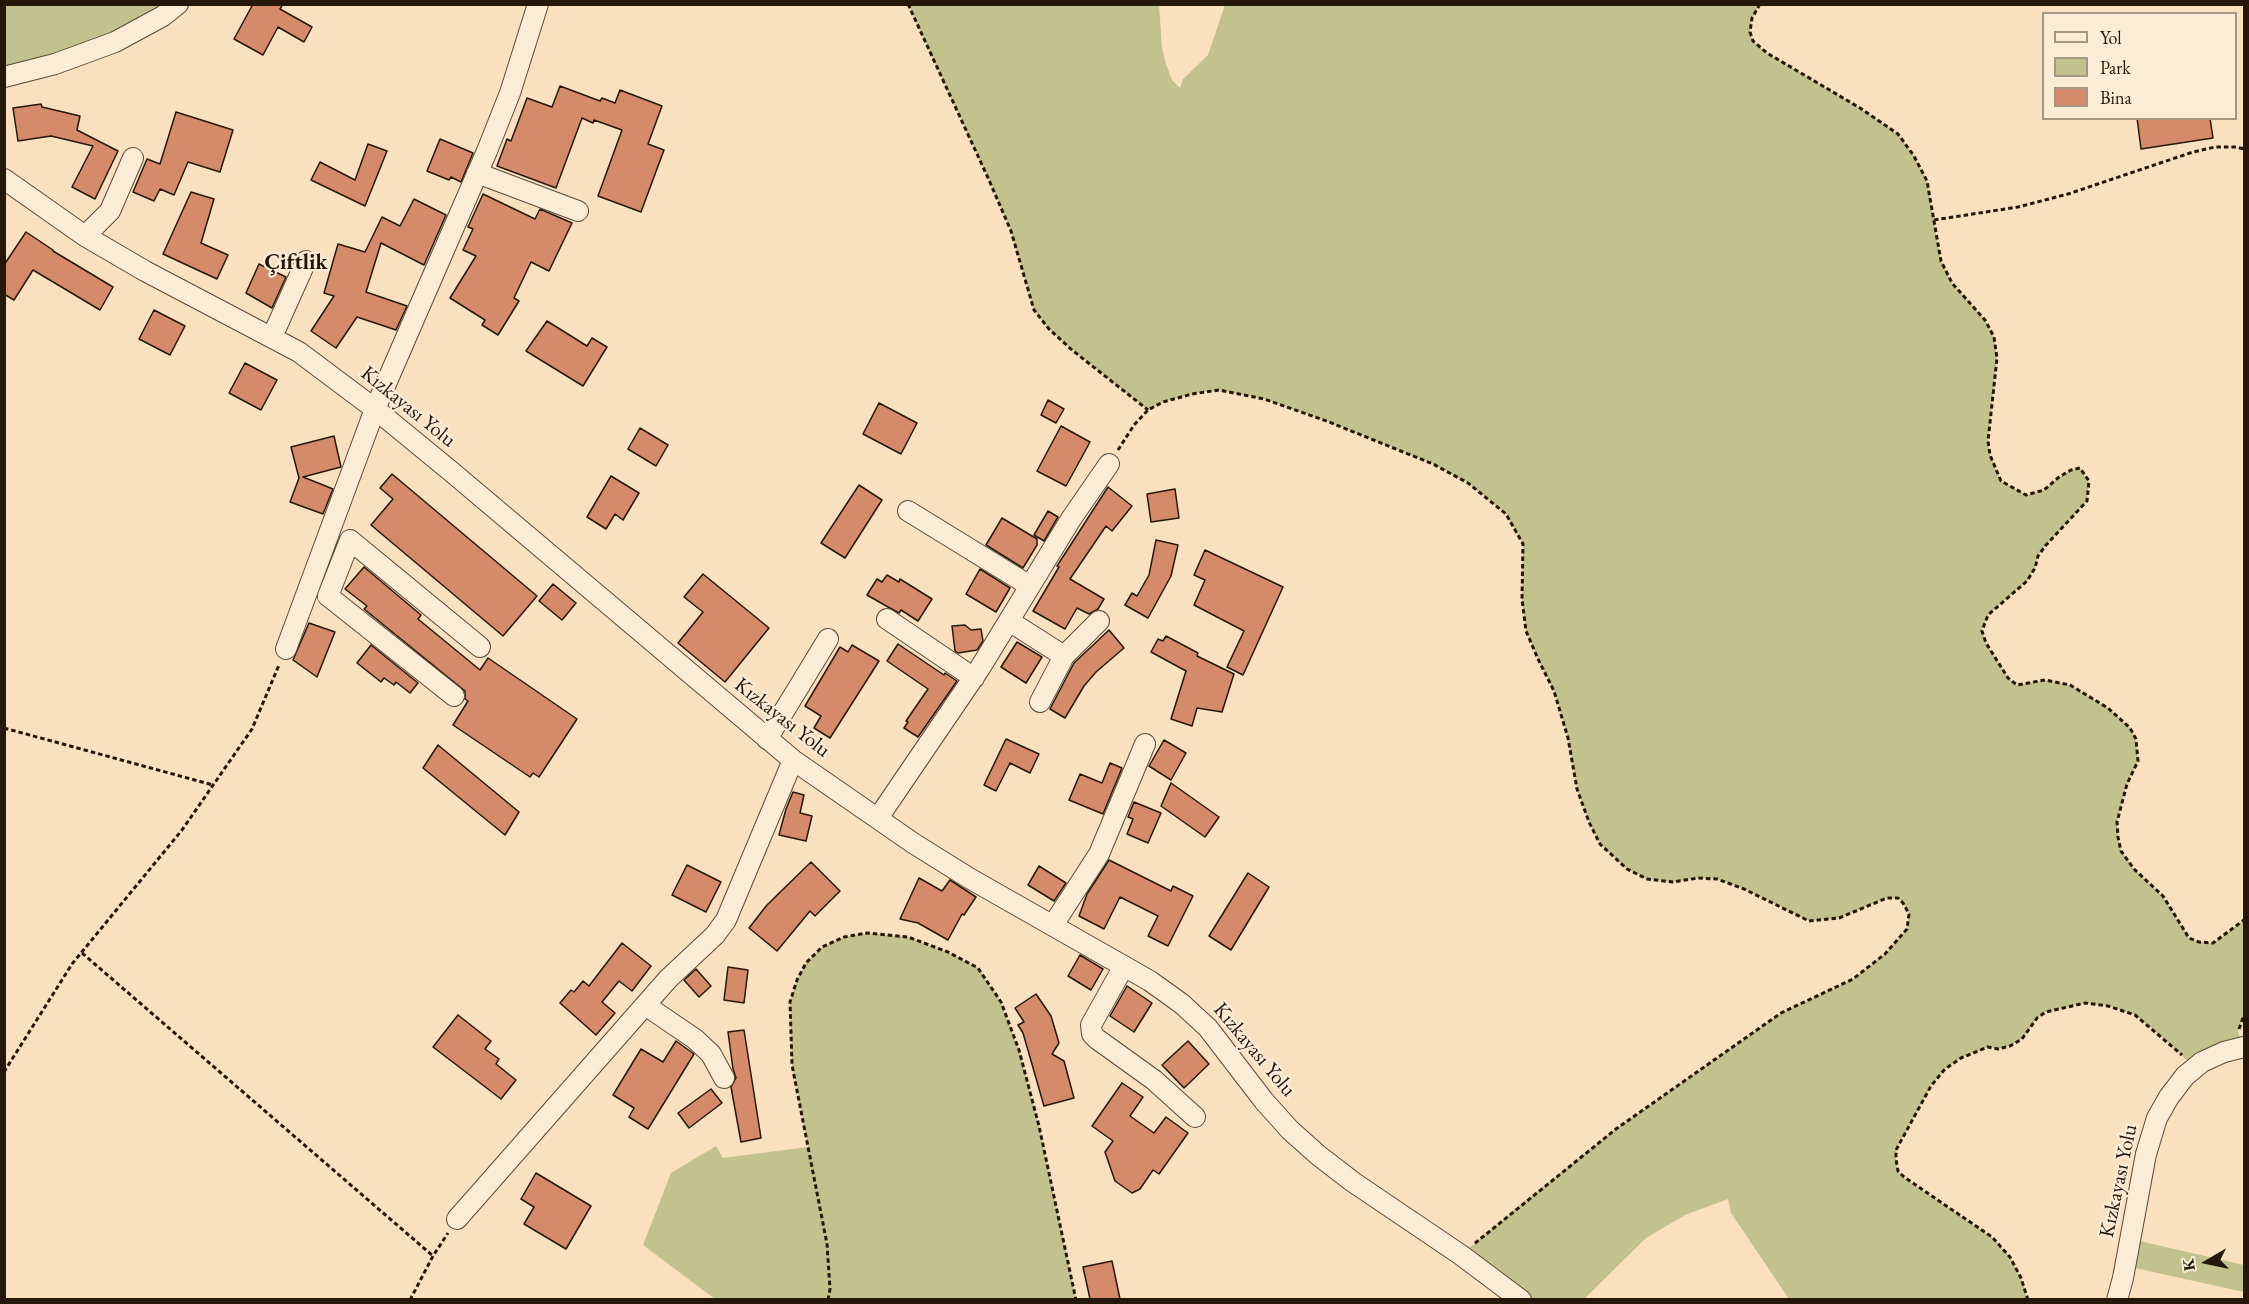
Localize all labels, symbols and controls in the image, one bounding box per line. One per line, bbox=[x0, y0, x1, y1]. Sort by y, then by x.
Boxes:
legend bbox=[2042, 12, 2237, 120]
text: Yol bbox=[2100, 26, 2122, 49]
text: Park bbox=[2100, 56, 2131, 79]
text: Bina bbox=[2100, 86, 2132, 109]
district label: Çiftlik bbox=[264, 250, 328, 276]
street label: Kızkayası Yolu bbox=[355, 361, 461, 453]
street label: Kızkayası Yolu bbox=[729, 673, 835, 763]
street label: Kızkayası Yolu bbox=[1207, 998, 1301, 1102]
street label: Kızkayası Yolu bbox=[2095, 1122, 2143, 1240]
north arrow bbox=[2177, 1232, 2237, 1292]
text: K bbox=[2177, 1257, 2200, 1273]

